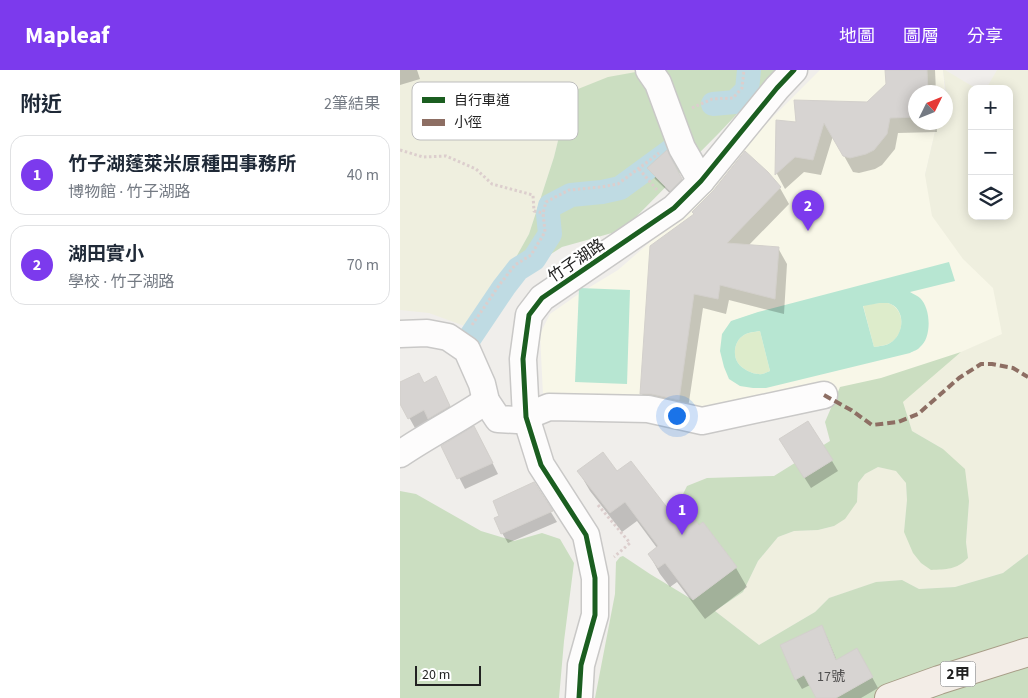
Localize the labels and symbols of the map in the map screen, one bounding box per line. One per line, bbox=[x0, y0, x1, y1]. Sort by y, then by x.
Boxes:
legend bbox=[412, 82, 578, 140]
north arrow bbox=[908, 85, 953, 130]
text: 自行車道 bbox=[454, 91, 510, 111]
text: 小徑 bbox=[454, 113, 482, 133]
pin: 2 bbox=[792, 190, 824, 231]
street label: 竹子湖路 bbox=[544, 234, 609, 288]
your location bbox=[664, 403, 690, 429]
pin: 1 bbox=[666, 494, 698, 535]
road number: 2甲 bbox=[940, 662, 976, 686]
scale bar bbox=[415, 663, 481, 686]
house number: 17號 bbox=[817, 667, 845, 687]

